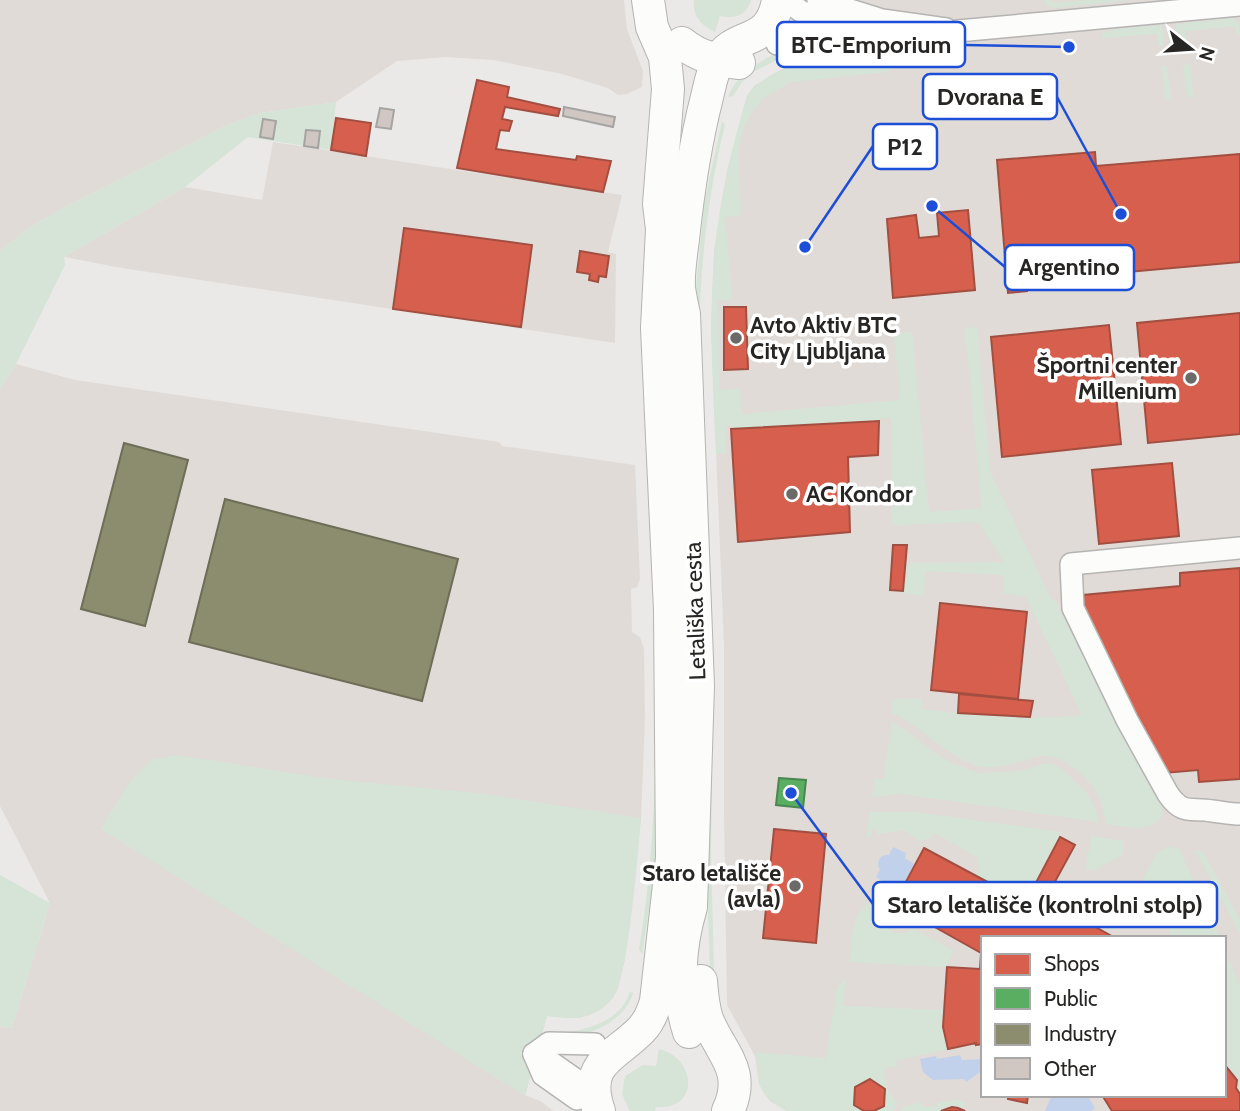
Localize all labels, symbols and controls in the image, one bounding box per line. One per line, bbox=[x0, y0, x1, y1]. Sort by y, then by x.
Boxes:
north arrow bbox=[1156, 14, 1226, 84]
callout: BTC-Emporium bbox=[777, 22, 965, 67]
text: BTC-Emporium bbox=[791, 30, 951, 59]
text: N bbox=[1194, 44, 1220, 64]
callout: Dvorana E bbox=[923, 74, 1057, 119]
text: Dvorana E bbox=[937, 82, 1043, 111]
callout: P12 bbox=[873, 124, 937, 169]
text: P12 bbox=[887, 132, 923, 161]
callout: Argentino bbox=[1005, 245, 1134, 290]
text: Argentino bbox=[1018, 252, 1120, 281]
place label: Avto Aktiv BTC City Ljubljana bbox=[750, 311, 897, 365]
marker: Avto Aktiv BTC City Ljubljana bbox=[728, 330, 744, 346]
place label: Športni center Millenium bbox=[1037, 351, 1177, 405]
marker: Športni center Millenium bbox=[1183, 370, 1199, 386]
place label: AC Kondor bbox=[806, 480, 913, 508]
marker: AC Kondor bbox=[784, 486, 800, 502]
street label: Letališka cesta bbox=[679, 541, 711, 681]
place label: Staro letališče (avla) bbox=[642, 859, 781, 913]
marker: Staro letališče (avla) bbox=[787, 878, 803, 894]
callout: Staro letališče (kontrolni stolp) bbox=[873, 882, 1217, 927]
text: Staro letališče (kontrolni stolp) bbox=[887, 890, 1203, 919]
legend bbox=[981, 936, 1226, 1097]
text: Shops bbox=[1044, 951, 1100, 976]
text: Public bbox=[1044, 986, 1098, 1011]
text: Industry bbox=[1044, 1021, 1117, 1046]
text: Other bbox=[1044, 1056, 1096, 1081]

